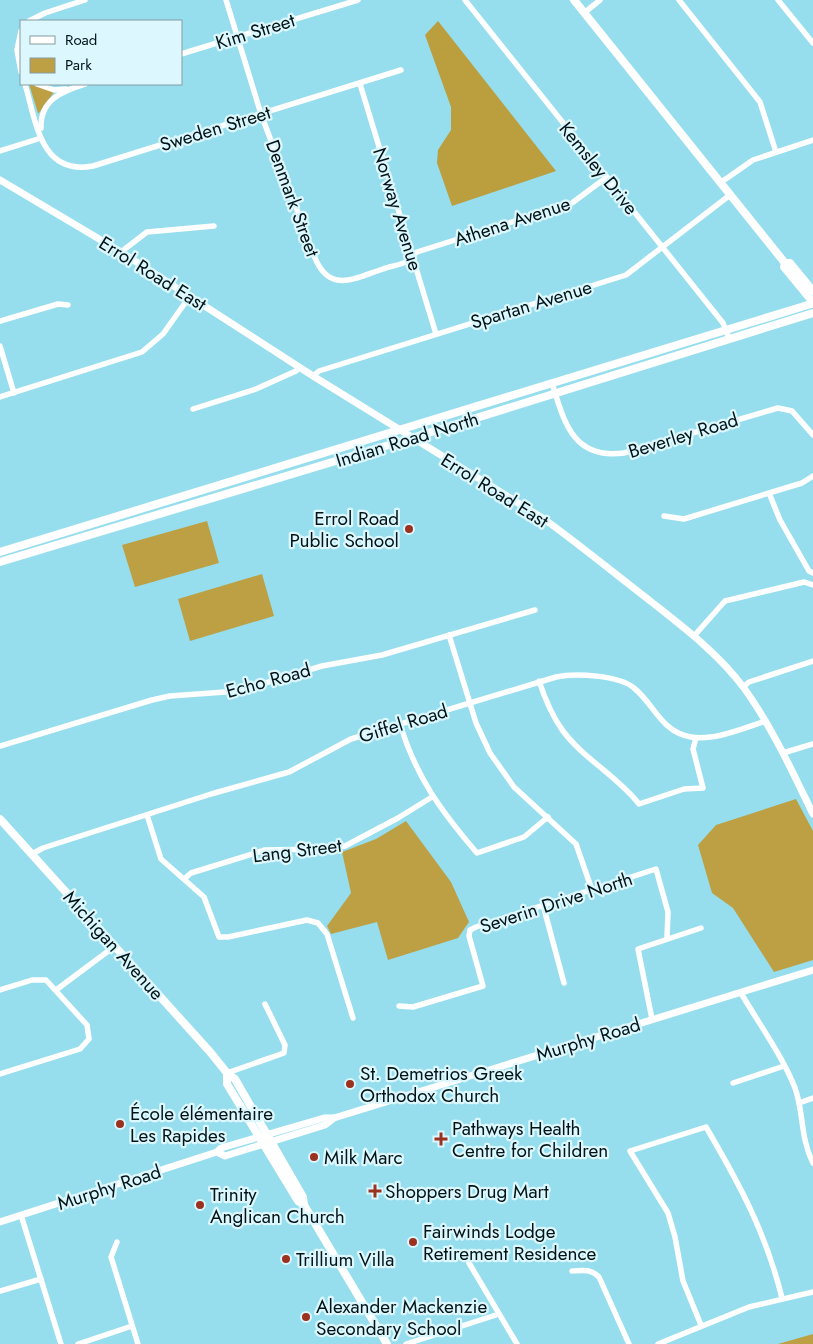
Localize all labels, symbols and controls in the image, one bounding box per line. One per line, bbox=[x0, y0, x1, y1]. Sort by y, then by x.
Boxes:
street label: Kim Street bbox=[212, 7, 298, 56]
legend bbox=[20, 20, 182, 85]
text: Road bbox=[65, 29, 97, 51]
text: Park bbox=[65, 54, 92, 76]
street label: Sweden Street bbox=[156, 99, 274, 158]
street label: Kemsley Drive bbox=[553, 116, 645, 221]
street label: Denmark Street bbox=[259, 136, 326, 261]
street label: Norway Avenue bbox=[366, 144, 429, 274]
street label: Athena Avenue bbox=[451, 190, 574, 253]
street label: Errol Road East bbox=[94, 230, 212, 317]
street label: Spartan Avenue bbox=[467, 273, 595, 336]
street label: Indian Road North bbox=[332, 405, 482, 474]
street label: Beverley Road bbox=[625, 406, 741, 465]
street label: Errol Road East bbox=[436, 447, 554, 534]
place label: Errol Road Public School bbox=[289, 505, 399, 554]
marker: Errol Road Public School bbox=[403, 523, 415, 535]
street label: Echo Road bbox=[223, 656, 313, 705]
street label: Giffel Road bbox=[356, 697, 451, 750]
street label: Lang Street bbox=[251, 832, 344, 869]
street label: Severin Drive North bbox=[476, 865, 636, 940]
street label: Michigan Avenue bbox=[57, 885, 170, 1006]
street label: Murphy Road bbox=[533, 1011, 644, 1068]
place label: St. Demetrios Greek Orthodox Church bbox=[360, 1060, 523, 1109]
marker: St. Demetrios Greek Orthodox Church bbox=[344, 1078, 356, 1090]
place label: École élémentaire Les Rapides bbox=[130, 1100, 273, 1149]
place label: Pathways Health Centre for Children bbox=[452, 1115, 608, 1164]
marker: École élémentaire Les Rapides bbox=[114, 1118, 126, 1130]
marker: Pathways Health Centre for Children bbox=[434, 1132, 448, 1146]
place label: Milk Marc bbox=[324, 1144, 403, 1171]
marker: Milk Marc bbox=[308, 1151, 320, 1163]
street label: Murphy Road bbox=[54, 1158, 165, 1217]
place label: Shoppers Drug Mart bbox=[385, 1178, 549, 1205]
place label: Trinity Anglican Church bbox=[210, 1181, 345, 1230]
marker: Shoppers Drug Mart bbox=[369, 1185, 381, 1197]
marker: Trinity Anglican Church bbox=[194, 1199, 206, 1211]
place label: Fairwinds Lodge Retirement Residence bbox=[423, 1218, 596, 1267]
marker: Fairwinds Lodge Retirement Residence bbox=[407, 1236, 419, 1248]
place label: Trillium Villa bbox=[296, 1246, 394, 1273]
marker: Trillium Villa bbox=[280, 1253, 292, 1265]
place label: Alexander Mackenzie Secondary School bbox=[316, 1293, 487, 1342]
marker: Alexander Mackenzie Secondary School bbox=[300, 1311, 312, 1323]

